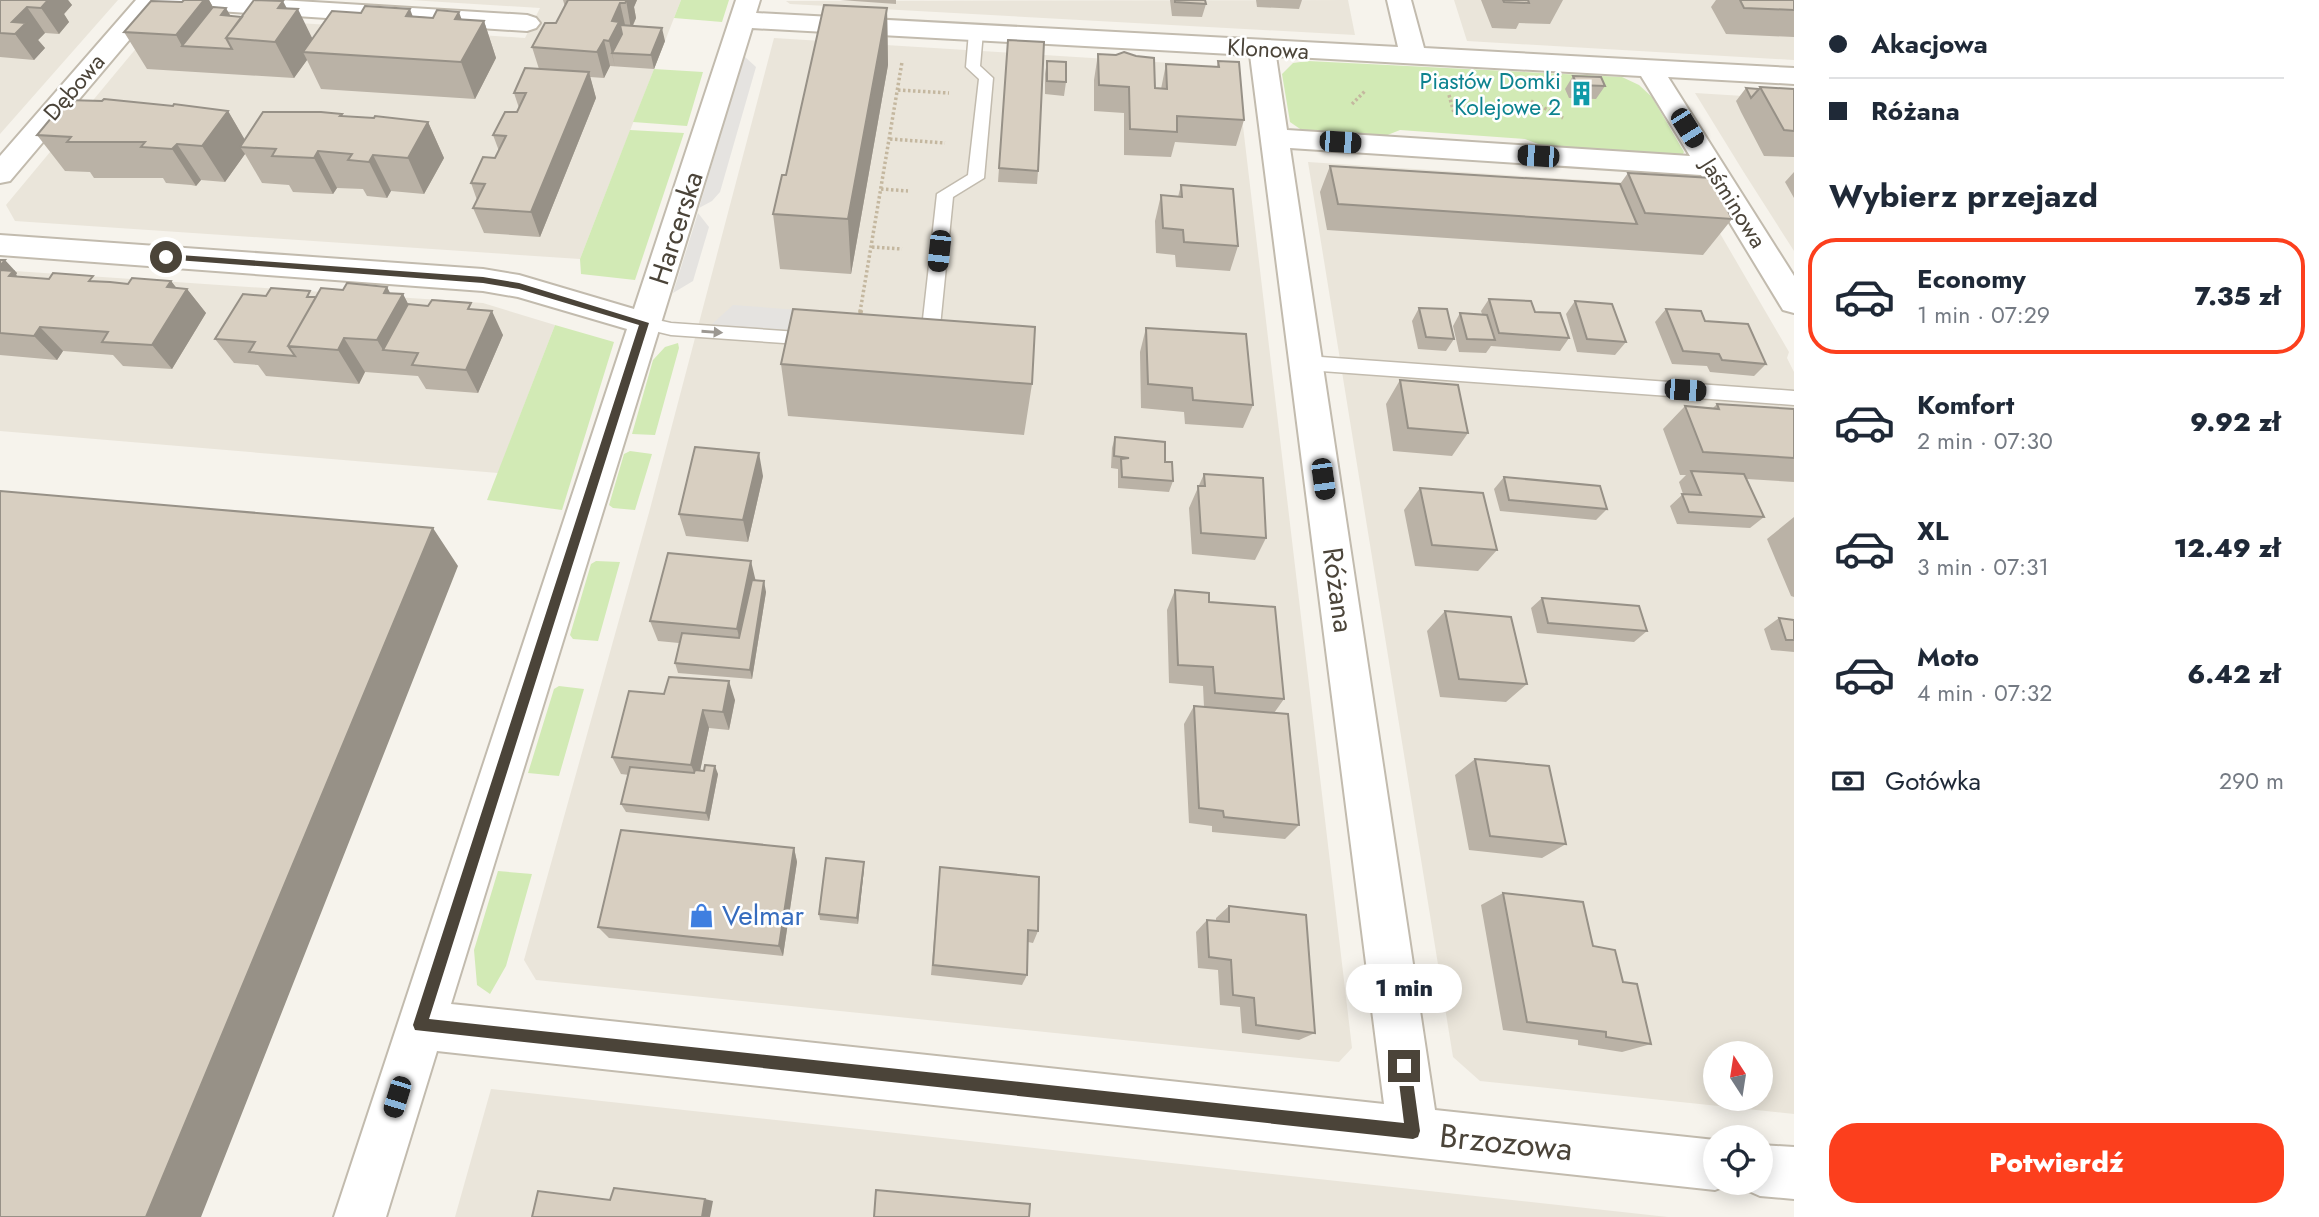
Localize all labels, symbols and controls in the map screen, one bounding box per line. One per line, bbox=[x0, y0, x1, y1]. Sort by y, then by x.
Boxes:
text: Akacjowa bbox=[1871, 25, 1988, 63]
street label: Klonowa bbox=[1226, 30, 1310, 68]
street label: Dębowa bbox=[35, 46, 113, 128]
place label: Piastów Domki Kolejowe 2 bbox=[1420, 64, 1561, 124]
building icon: Piastów Domki Kolejowe 2 bbox=[1567, 80, 1595, 108]
text: Różana bbox=[1871, 92, 1960, 130]
car bbox=[1667, 105, 1708, 151]
car bbox=[1319, 130, 1362, 154]
car bbox=[1517, 144, 1560, 168]
street label: Jaśminowa bbox=[1691, 149, 1775, 255]
street label: Harcerska bbox=[638, 166, 714, 290]
text: Wybierz przejazd bbox=[1829, 173, 2098, 219]
car bbox=[927, 229, 952, 273]
route start bbox=[150, 241, 182, 273]
text: Economy bbox=[1917, 260, 2026, 298]
icon: car bbox=[1833, 265, 1896, 328]
text: 7.35 zł bbox=[2194, 277, 2280, 315]
text: 1 min · 07:29 bbox=[1917, 298, 2050, 332]
one-way arrow bbox=[701, 327, 723, 338]
car bbox=[1664, 378, 1707, 402]
text: Komfort bbox=[1917, 386, 2014, 424]
icon: car bbox=[1833, 391, 1896, 454]
text: 9.92 zł bbox=[2190, 403, 2280, 441]
text: 2 min · 07:30 bbox=[1917, 424, 2053, 458]
car bbox=[1310, 457, 1337, 501]
text: XL bbox=[1917, 512, 1949, 550]
icon: car bbox=[1833, 517, 1896, 580]
text: 12.49 zł bbox=[2174, 529, 2280, 567]
street label: Różana bbox=[1312, 545, 1364, 635]
text: 3 min · 07:31 bbox=[1917, 550, 2049, 584]
text: Moto bbox=[1917, 638, 1979, 676]
icon: car bbox=[1833, 643, 1896, 706]
text: 6.42 zł bbox=[2187, 655, 2280, 693]
text: 4 min · 07:32 bbox=[1917, 676, 2052, 710]
icon: cash bbox=[1829, 762, 1867, 800]
text: Gotówka bbox=[1885, 762, 1981, 800]
text: 290 m bbox=[2219, 764, 2284, 798]
place label: Velmar bbox=[722, 895, 804, 936]
shop icon: Velmar bbox=[688, 901, 716, 929]
callout: 1 min bbox=[1346, 964, 1462, 1014]
text: 1 min bbox=[1375, 971, 1433, 1005]
north arrow bbox=[1703, 1041, 1773, 1111]
map controls bbox=[1703, 1041, 1773, 1195]
route end bbox=[1388, 1050, 1420, 1082]
car bbox=[381, 1074, 414, 1120]
street label: Brzozowa bbox=[1437, 1112, 1575, 1172]
button: Potwierdź bbox=[1829, 1123, 2284, 1203]
button: locate bbox=[1703, 1125, 1773, 1195]

